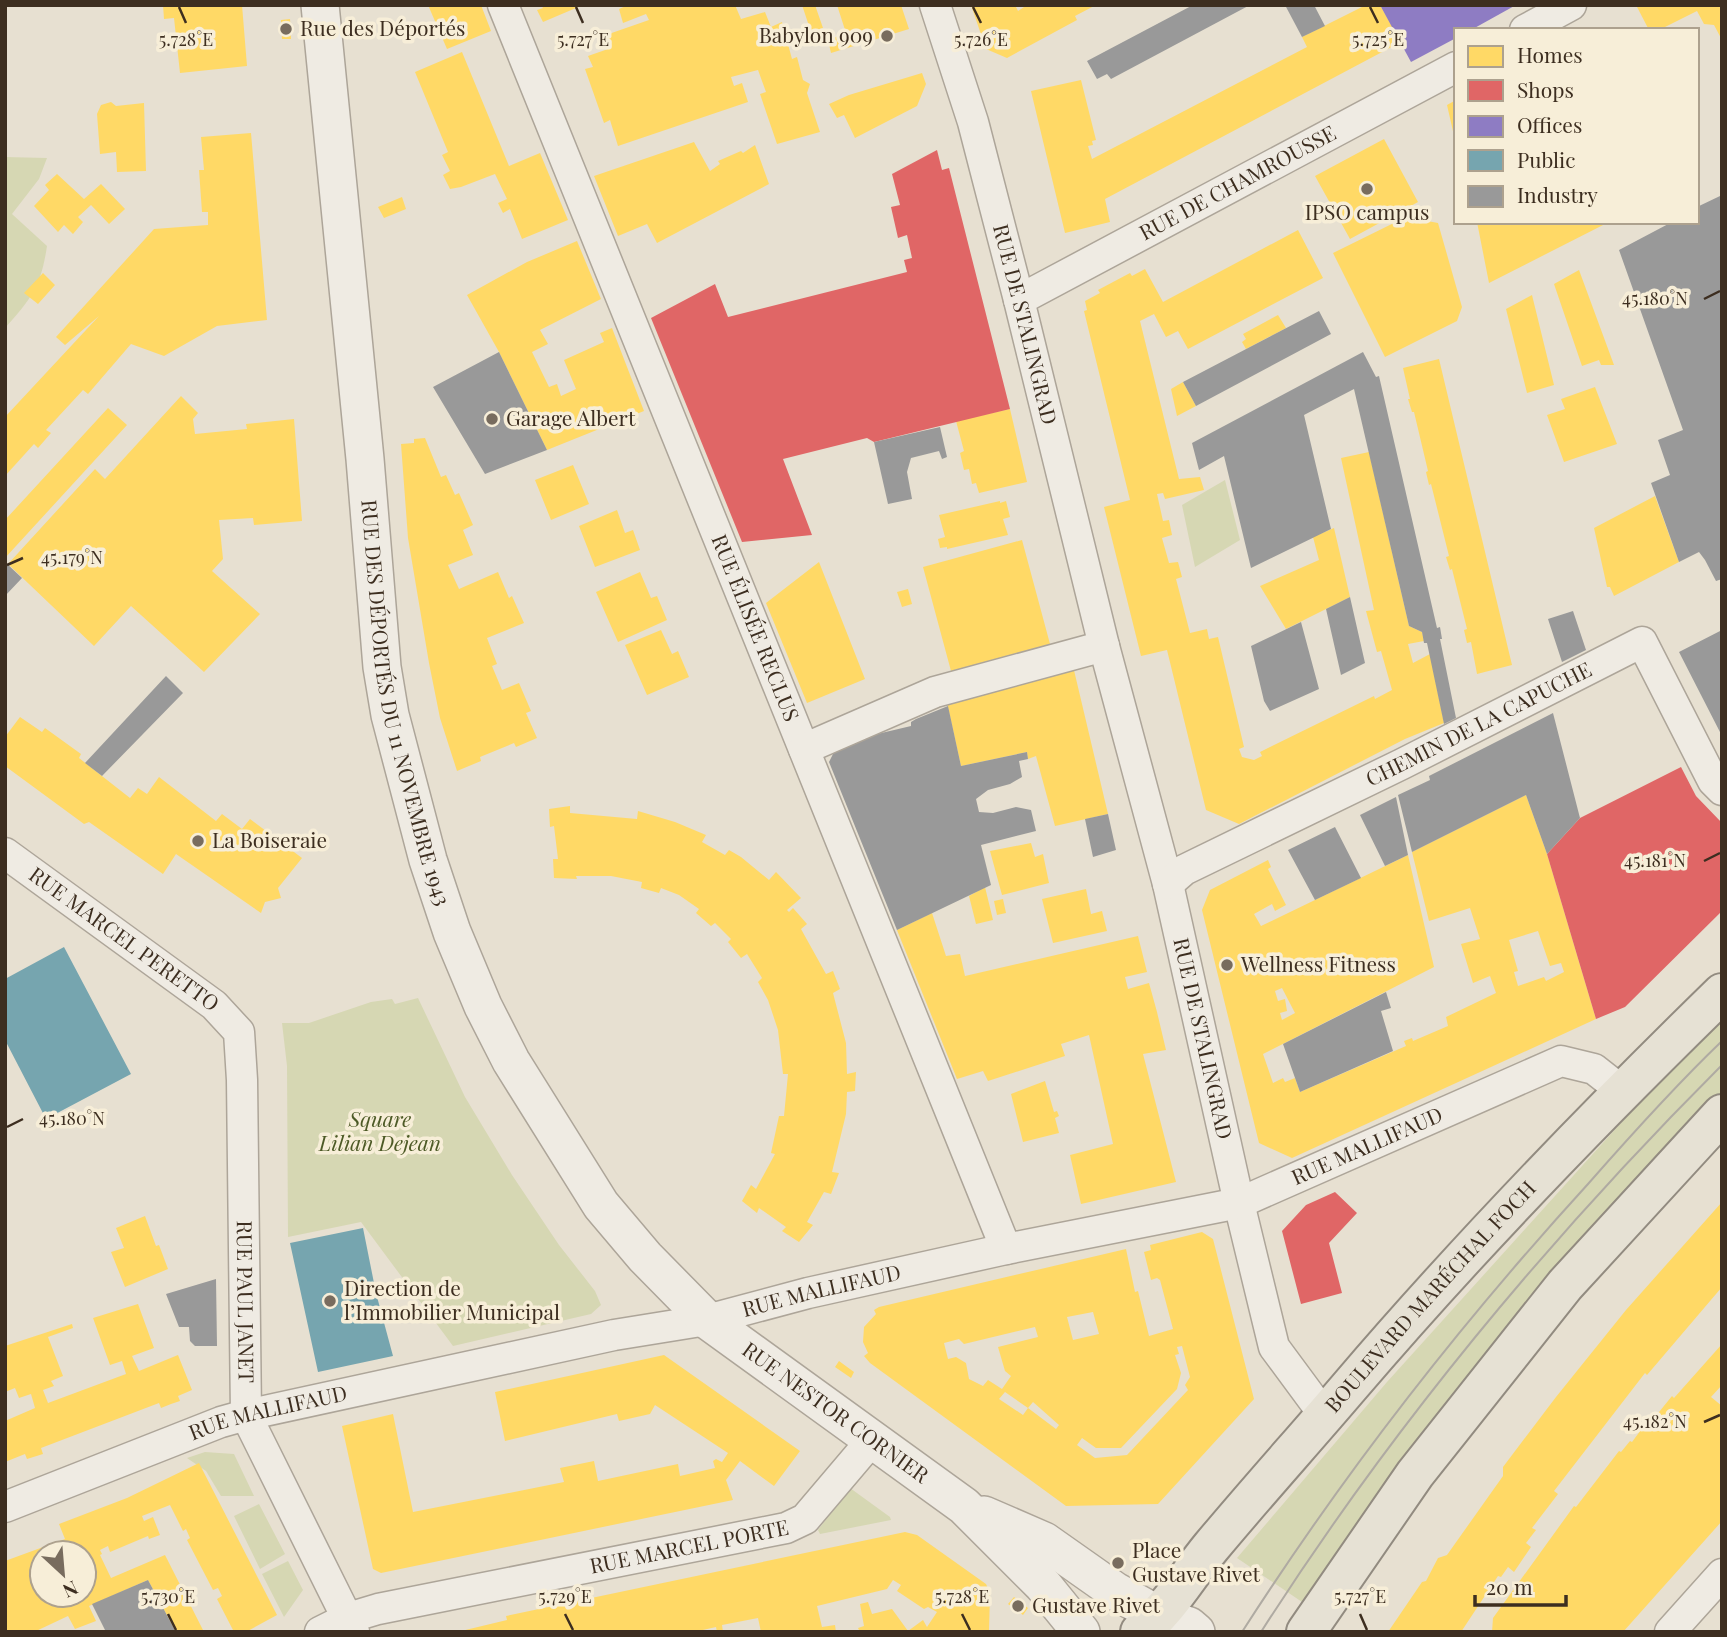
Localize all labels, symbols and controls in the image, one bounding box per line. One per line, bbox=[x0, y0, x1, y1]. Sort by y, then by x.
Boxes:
place label: Rue des Déportés bbox=[300, 13, 465, 41]
place label: Babylon 909 bbox=[759, 20, 873, 48]
marker: Rue des Déportés bbox=[278, 21, 294, 37]
text: 5.728°E bbox=[159, 27, 213, 51]
text: 5.727°E bbox=[557, 27, 609, 51]
text: 5.726°E bbox=[954, 27, 1008, 51]
text: 5.725°E bbox=[1352, 27, 1404, 51]
marker: Babylon 909 bbox=[879, 28, 895, 44]
legend bbox=[1454, 28, 1699, 224]
text: Homes bbox=[1517, 40, 1583, 68]
text: Shops bbox=[1517, 75, 1574, 103]
text: Offices bbox=[1517, 110, 1582, 138]
street label: RUE DE CHAMROUSSE bbox=[1134, 118, 1340, 245]
text: Public bbox=[1517, 145, 1575, 173]
text: Industry bbox=[1517, 180, 1598, 208]
marker: IPSO campus bbox=[1359, 181, 1375, 197]
place label: IPSO campus bbox=[1305, 197, 1429, 225]
street label: RUE DE STALINGRAD bbox=[988, 221, 1065, 427]
text: 45.180°N bbox=[1622, 286, 1688, 310]
place label: Garage Albert bbox=[506, 403, 636, 431]
marker: Garage Albert bbox=[484, 411, 500, 427]
street label: RUE DES DÉPORTÉS DU 11 NOVEMBRE 1943 bbox=[356, 498, 458, 909]
street label: RUE ÉLISÉE RECLUS bbox=[706, 530, 807, 725]
text: 45.179°N bbox=[41, 545, 103, 569]
street label: CHEMIN DE LA CAPUCHE bbox=[1360, 654, 1596, 792]
place label: La Boiseraie bbox=[212, 825, 327, 853]
marker: La Boiseraie bbox=[190, 833, 206, 849]
text: 45.181°N bbox=[1624, 848, 1686, 872]
street label: RUE MARCEL PERETTO bbox=[24, 859, 226, 1016]
street label: RUE DE STALINGRAD bbox=[1168, 935, 1240, 1142]
place label: Wellness Fitness bbox=[1240, 949, 1396, 977]
marker: Wellness Fitness bbox=[1219, 957, 1235, 973]
street label: RUE MALLIFAUD bbox=[1287, 1099, 1447, 1190]
park label: Square Lilian Dejean bbox=[318, 1104, 441, 1156]
text: 45.180°N bbox=[39, 1106, 105, 1130]
street label: BOULEVARD MARÉCHAL FOCH bbox=[1318, 1174, 1541, 1417]
street label: RUE PAUL JANET bbox=[232, 1220, 262, 1383]
street label: RUE MALLIFAUD bbox=[738, 1257, 903, 1322]
place label: Direction de l’Immobilier Municipal bbox=[344, 1273, 560, 1325]
marker: Direction de l’Immobilier Municipal bbox=[322, 1293, 338, 1309]
street label: RUE NESTOR CORNIER bbox=[738, 1334, 936, 1488]
street label: RUE MALLIFAUD bbox=[184, 1377, 349, 1445]
text: 45.182°N bbox=[1623, 1409, 1687, 1433]
street label: RUE MARCEL PORTE bbox=[587, 1512, 791, 1579]
place label: Place Gustave Rivet bbox=[1132, 1535, 1261, 1587]
north arrow bbox=[28, 1539, 98, 1609]
marker: Place Gustave Rivet bbox=[1110, 1555, 1126, 1571]
scale bar bbox=[1475, 1564, 1566, 1608]
text: 20 m bbox=[1486, 1572, 1533, 1600]
text: N bbox=[59, 1575, 83, 1605]
text: 5.730°E bbox=[141, 1584, 195, 1608]
text: 5.729°E bbox=[538, 1584, 592, 1608]
text: 5.728°E bbox=[935, 1584, 989, 1608]
text: 5.727°E bbox=[1334, 1584, 1386, 1608]
place label: Gustave Rivet bbox=[1032, 1590, 1161, 1618]
marker: Gustave Rivet bbox=[1010, 1598, 1026, 1614]

